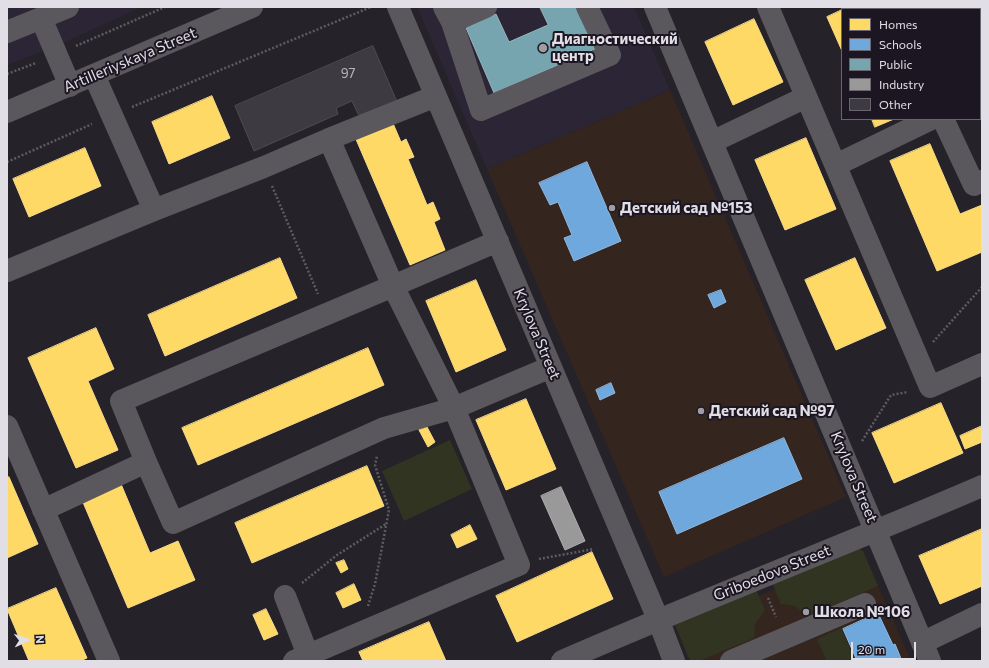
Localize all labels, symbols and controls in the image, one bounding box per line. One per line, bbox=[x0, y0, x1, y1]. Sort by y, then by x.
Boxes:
legend bbox=[841, 8, 981, 120]
text: Homes bbox=[879, 17, 917, 31]
street label: Artilleriyskaya Street bbox=[61, 24, 199, 96]
place label: Диагностический центр bbox=[552, 30, 678, 65]
text: Schools bbox=[879, 37, 922, 51]
marker: Диагностический центр bbox=[537, 42, 549, 54]
text: Public bbox=[879, 57, 912, 71]
house number: 97 bbox=[341, 66, 355, 82]
text: Industry bbox=[879, 77, 924, 91]
text: Other bbox=[879, 97, 912, 111]
place label: Детский сад №153 bbox=[620, 199, 753, 217]
marker: Детский сад №153 bbox=[607, 203, 617, 213]
street label: Krylova Street bbox=[510, 286, 564, 382]
place label: Детский сад №97 bbox=[709, 402, 835, 420]
marker: Детский сад №97 bbox=[696, 406, 706, 416]
street label: Krylova Street bbox=[827, 429, 881, 525]
street label: Griboedova Street bbox=[711, 541, 833, 605]
place label: Школа №106 bbox=[814, 603, 910, 621]
marker: Школа №106 bbox=[801, 607, 811, 617]
north arrow bbox=[8, 620, 48, 660]
scale bar bbox=[853, 634, 918, 660]
text: N bbox=[34, 635, 47, 644]
text: 20 m bbox=[858, 642, 885, 656]

